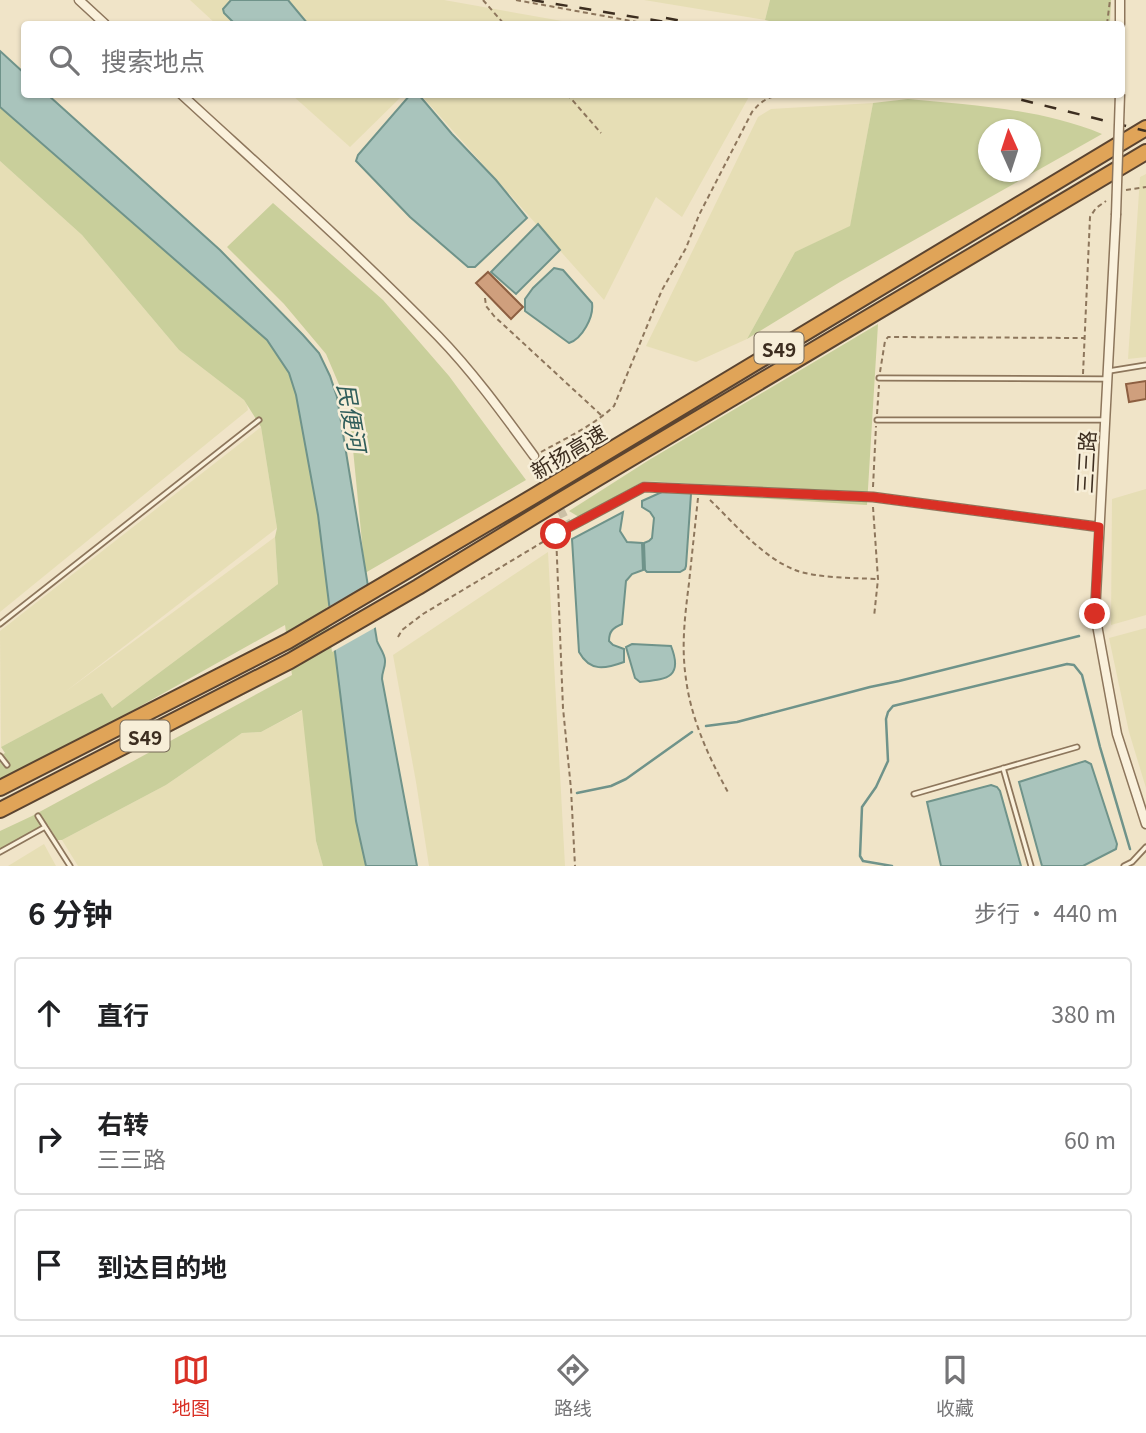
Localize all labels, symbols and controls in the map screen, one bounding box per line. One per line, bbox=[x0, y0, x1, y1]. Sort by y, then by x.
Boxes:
search box bbox=[21, 21, 1125, 98]
icon: search bbox=[45, 41, 83, 79]
text: 搜索地点 bbox=[101, 41, 205, 78]
north arrow bbox=[978, 119, 1041, 182]
road number: S49 bbox=[754, 332, 804, 364]
water label: 民便河 bbox=[330, 380, 376, 458]
street label: 新扬高速 bbox=[524, 417, 612, 485]
street label: 三三路 bbox=[1068, 430, 1102, 494]
route start bbox=[540, 518, 571, 549]
route end bbox=[1079, 598, 1110, 629]
road number: S49 bbox=[120, 720, 170, 751]
text: 6 分钟 bbox=[28, 890, 113, 934]
text: 步行 · 440 m bbox=[974, 895, 1118, 929]
icon: ahead bbox=[30, 994, 68, 1032]
text: 直行 bbox=[97, 995, 149, 1032]
text: 380 m bbox=[1051, 996, 1116, 1030]
text: 右转 bbox=[97, 1104, 149, 1141]
icon: right bbox=[30, 1120, 68, 1158]
text: 60 m bbox=[1064, 1122, 1116, 1156]
text: 三三路 bbox=[97, 1141, 166, 1175]
icon: arrive bbox=[30, 1246, 68, 1284]
text: 到达目的地 bbox=[97, 1247, 227, 1284]
tab: 地图 bbox=[172, 1351, 210, 1420]
tab: 路线 bbox=[554, 1351, 592, 1420]
tab: 收藏 bbox=[936, 1351, 974, 1420]

